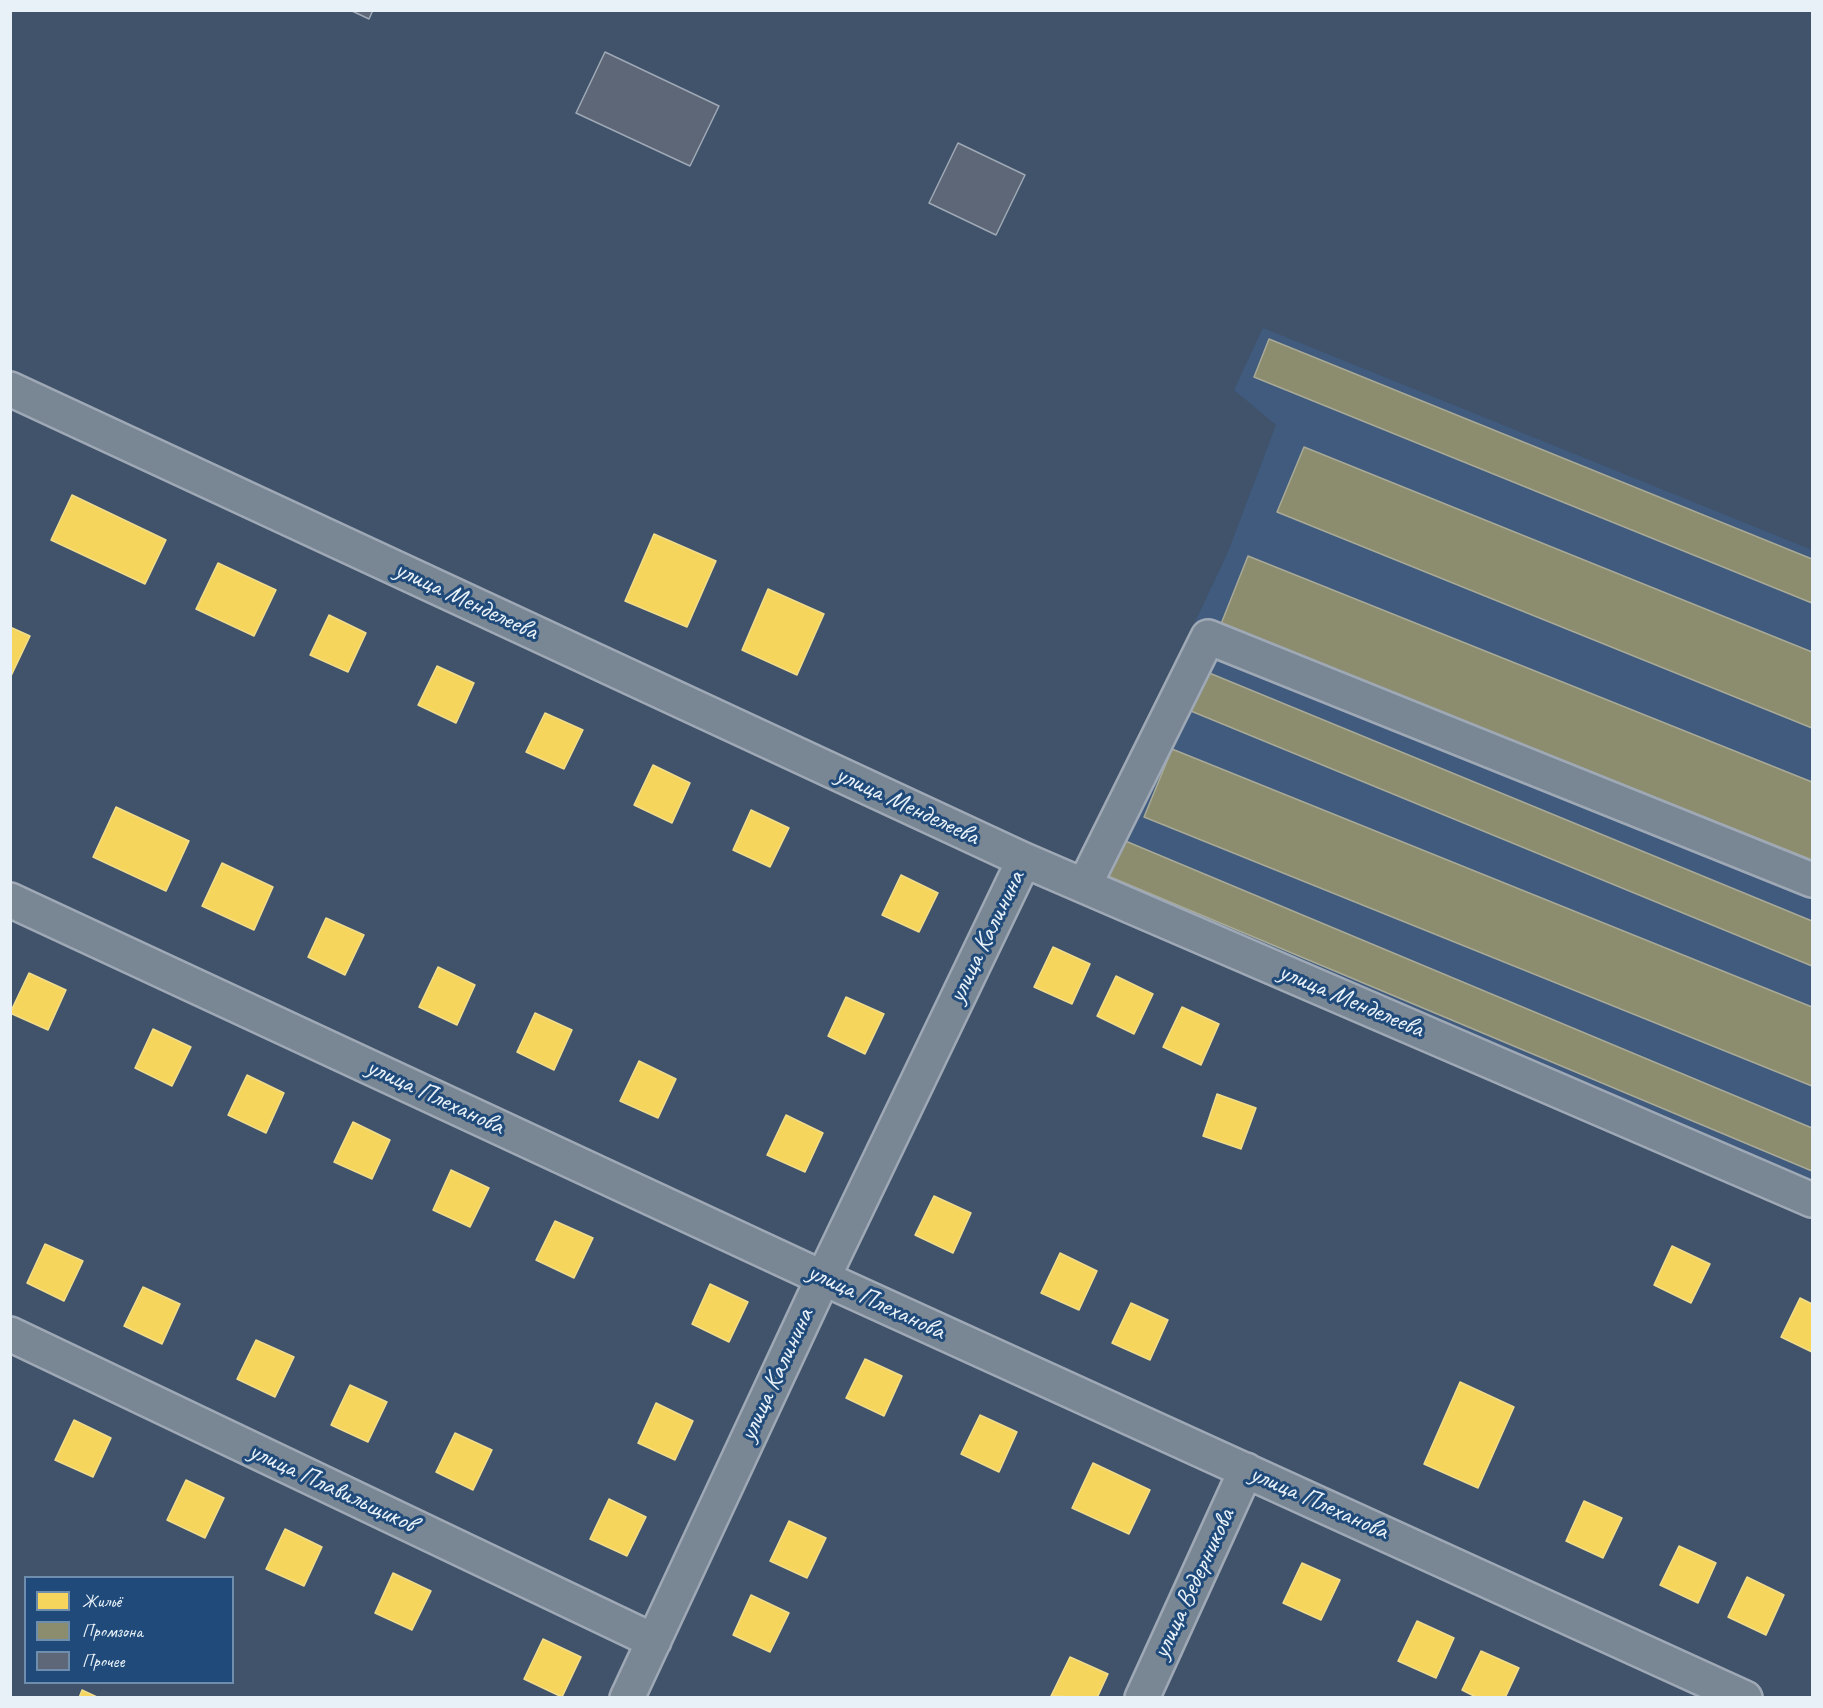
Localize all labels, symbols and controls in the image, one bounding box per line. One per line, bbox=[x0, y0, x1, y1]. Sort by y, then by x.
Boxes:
street label: улица Менделеева bbox=[389, 554, 543, 648]
street label: улица Менделеева bbox=[830, 759, 984, 853]
street label: улица Калинина bbox=[942, 866, 1032, 1008]
street label: улица Менделеева bbox=[1274, 956, 1428, 1046]
street label: улица Плеханова bbox=[361, 1052, 509, 1142]
street label: улица Плеханова bbox=[802, 1257, 950, 1347]
street label: улица Калинина bbox=[733, 1304, 821, 1446]
street label: улица Плавильщиков bbox=[244, 1436, 420, 1540]
street label: улица Плеханова bbox=[1245, 1459, 1393, 1547]
street label: улица Ведерникова bbox=[1146, 1504, 1242, 1664]
legend bbox=[24, 1576, 234, 1684]
text: Жильё bbox=[82, 1590, 121, 1612]
text: Промзона bbox=[82, 1620, 143, 1642]
text: Прочее bbox=[82, 1650, 124, 1672]

